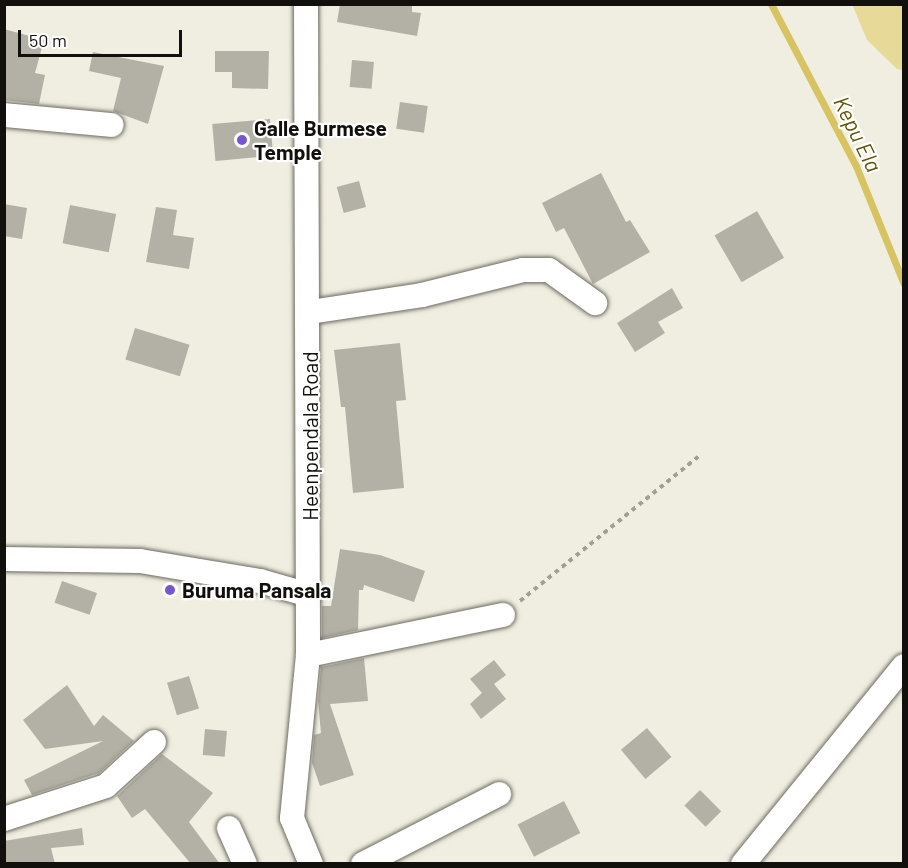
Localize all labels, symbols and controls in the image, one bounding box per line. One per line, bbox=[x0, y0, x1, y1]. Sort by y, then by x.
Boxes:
scale bar bbox=[21, 18, 184, 56]
text: 50 m bbox=[29, 29, 67, 51]
water label: Kepu Ela bbox=[828, 92, 888, 176]
place label: Galle Burmese Temple bbox=[254, 115, 387, 165]
marker: Galle Burmese Temple bbox=[235, 133, 249, 147]
street label: Heenpendala Road bbox=[297, 351, 323, 521]
place label: Buruma Pansala bbox=[182, 577, 331, 603]
marker: Buruma Pansala bbox=[163, 583, 177, 597]

